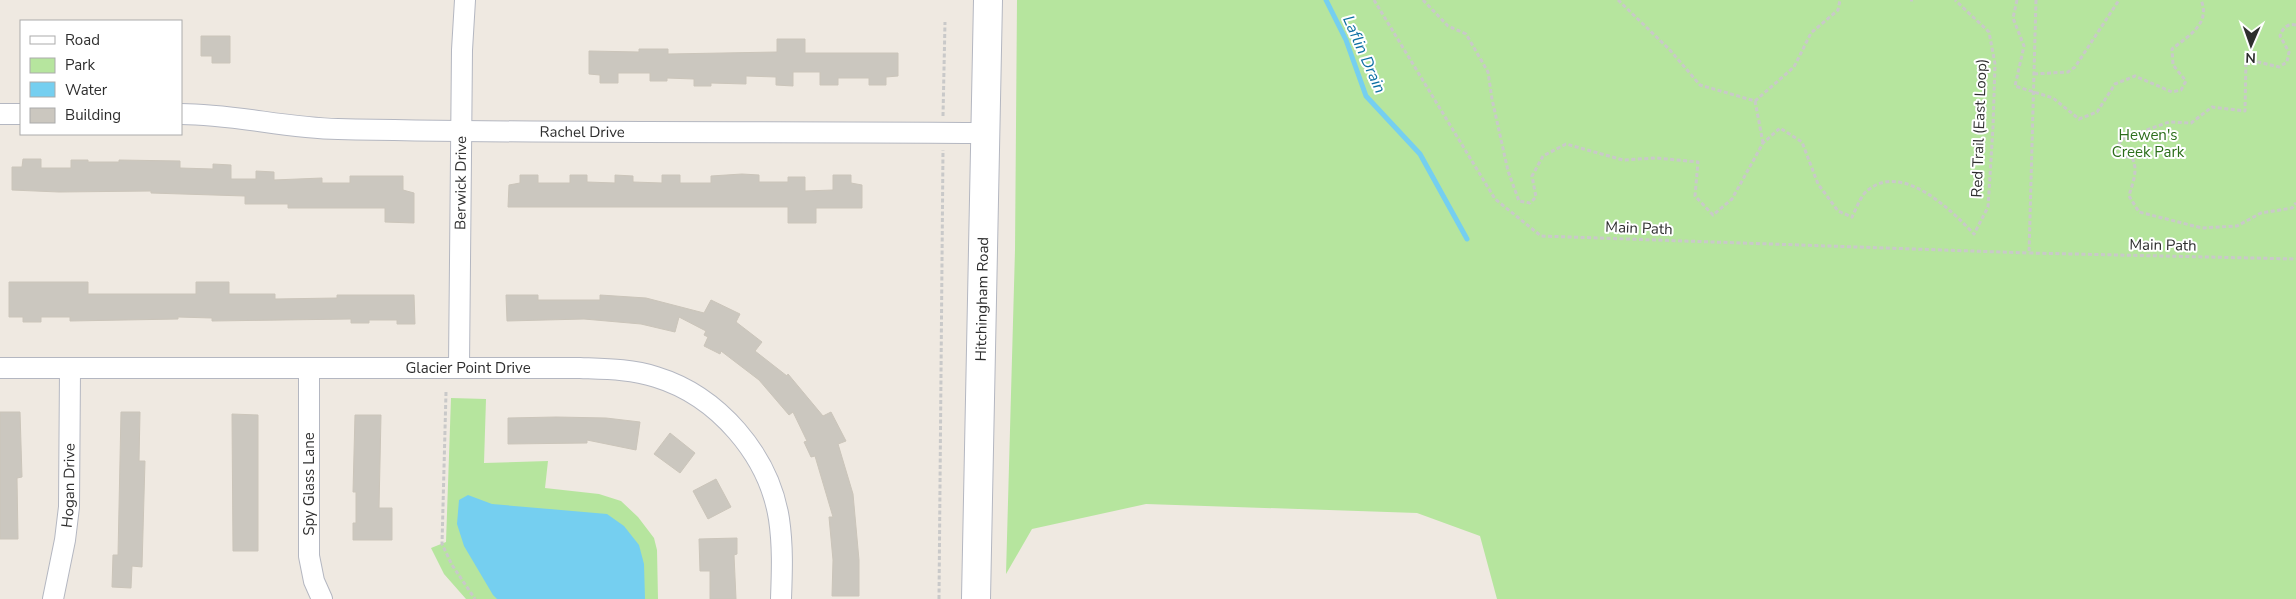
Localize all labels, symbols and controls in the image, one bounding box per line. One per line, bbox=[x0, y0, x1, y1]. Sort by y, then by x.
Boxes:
water label: Laflin Drain bbox=[1337, 12, 1391, 97]
legend bbox=[20, 20, 182, 135]
north arrow bbox=[2226, 20, 2276, 70]
text: Road bbox=[65, 30, 100, 50]
text: N bbox=[2245, 48, 2256, 67]
text: Park bbox=[65, 55, 95, 75]
street label: Red Trail (East Loop) bbox=[1967, 58, 1991, 198]
text: Water bbox=[65, 80, 108, 100]
text: Building bbox=[65, 105, 121, 125]
street label: Rachel Drive bbox=[539, 122, 625, 142]
park label: Hewen's Creek Park bbox=[2112, 125, 2185, 162]
street label: Berwick Drive bbox=[450, 136, 471, 230]
street label: Main Path bbox=[1605, 217, 1673, 239]
street label: Main Path bbox=[2129, 234, 2197, 256]
street label: Hitchingham Road bbox=[971, 237, 993, 361]
street label: Glacier Point Drive bbox=[405, 358, 531, 378]
street label: Spy Glass Lane bbox=[299, 432, 319, 536]
street label: Hogan Drive bbox=[57, 443, 79, 529]

